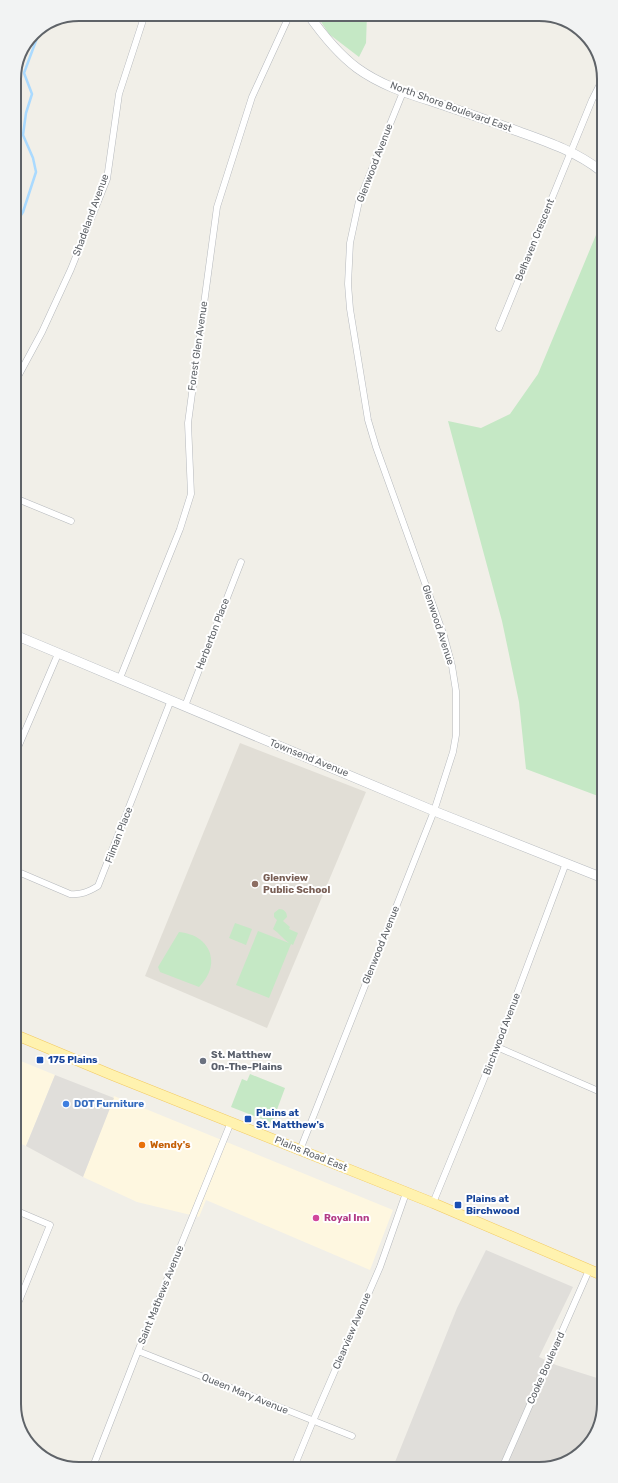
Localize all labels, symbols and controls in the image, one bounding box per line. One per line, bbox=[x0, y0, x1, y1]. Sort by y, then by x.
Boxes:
street label: North Shore Boulevard East bbox=[389, 79, 514, 135]
street label: Glenwood Avenue bbox=[354, 122, 396, 204]
street label: Shadeland Avenue bbox=[71, 172, 112, 258]
street label: Belhaven Crescent bbox=[513, 197, 557, 283]
street label: Forest Glen Avenue bbox=[186, 300, 210, 392]
street label: Glenwood Avenue bbox=[419, 584, 457, 667]
street label: Herberton Place bbox=[194, 596, 232, 671]
street label: Townsend Avenue bbox=[268, 737, 351, 780]
street label: Filman Place bbox=[103, 805, 135, 865]
place label: Glenview Public School bbox=[263, 872, 330, 896]
marker: Glenview Public School bbox=[250, 879, 260, 889]
street label: Glenwood Avenue bbox=[360, 904, 402, 986]
street label: Birchwood Avenue bbox=[481, 991, 523, 1077]
place label: St. Matthew On-The-Plains bbox=[211, 1049, 283, 1073]
place label: 175 Plains bbox=[48, 1054, 98, 1066]
marker: 175 Plains bbox=[35, 1055, 45, 1065]
marker: St. Matthew On-The-Plains bbox=[198, 1056, 208, 1066]
place label: DOT Furniture bbox=[74, 1098, 144, 1110]
marker: DOT Furniture bbox=[61, 1099, 71, 1109]
place label: Plains at St. Matthew's bbox=[256, 1107, 325, 1131]
marker: Plains at St. Matthew's bbox=[243, 1114, 253, 1124]
street label: Plains Road East bbox=[273, 1134, 349, 1174]
place label: Wendy's bbox=[150, 1139, 191, 1151]
marker: Wendy's bbox=[137, 1140, 147, 1150]
place label: Plains at Birchwood bbox=[466, 1193, 519, 1217]
marker: Plains at Birchwood bbox=[453, 1200, 463, 1210]
place label: Royal Inn bbox=[324, 1212, 369, 1224]
marker: Royal Inn bbox=[311, 1213, 321, 1223]
street label: Saint Mathews Avenue bbox=[136, 1243, 186, 1346]
street label: Clearview Avenue bbox=[330, 1290, 374, 1371]
street label: Cooke Boulevard bbox=[525, 1330, 567, 1406]
street label: Queen Mary Avenue bbox=[200, 1371, 290, 1417]

